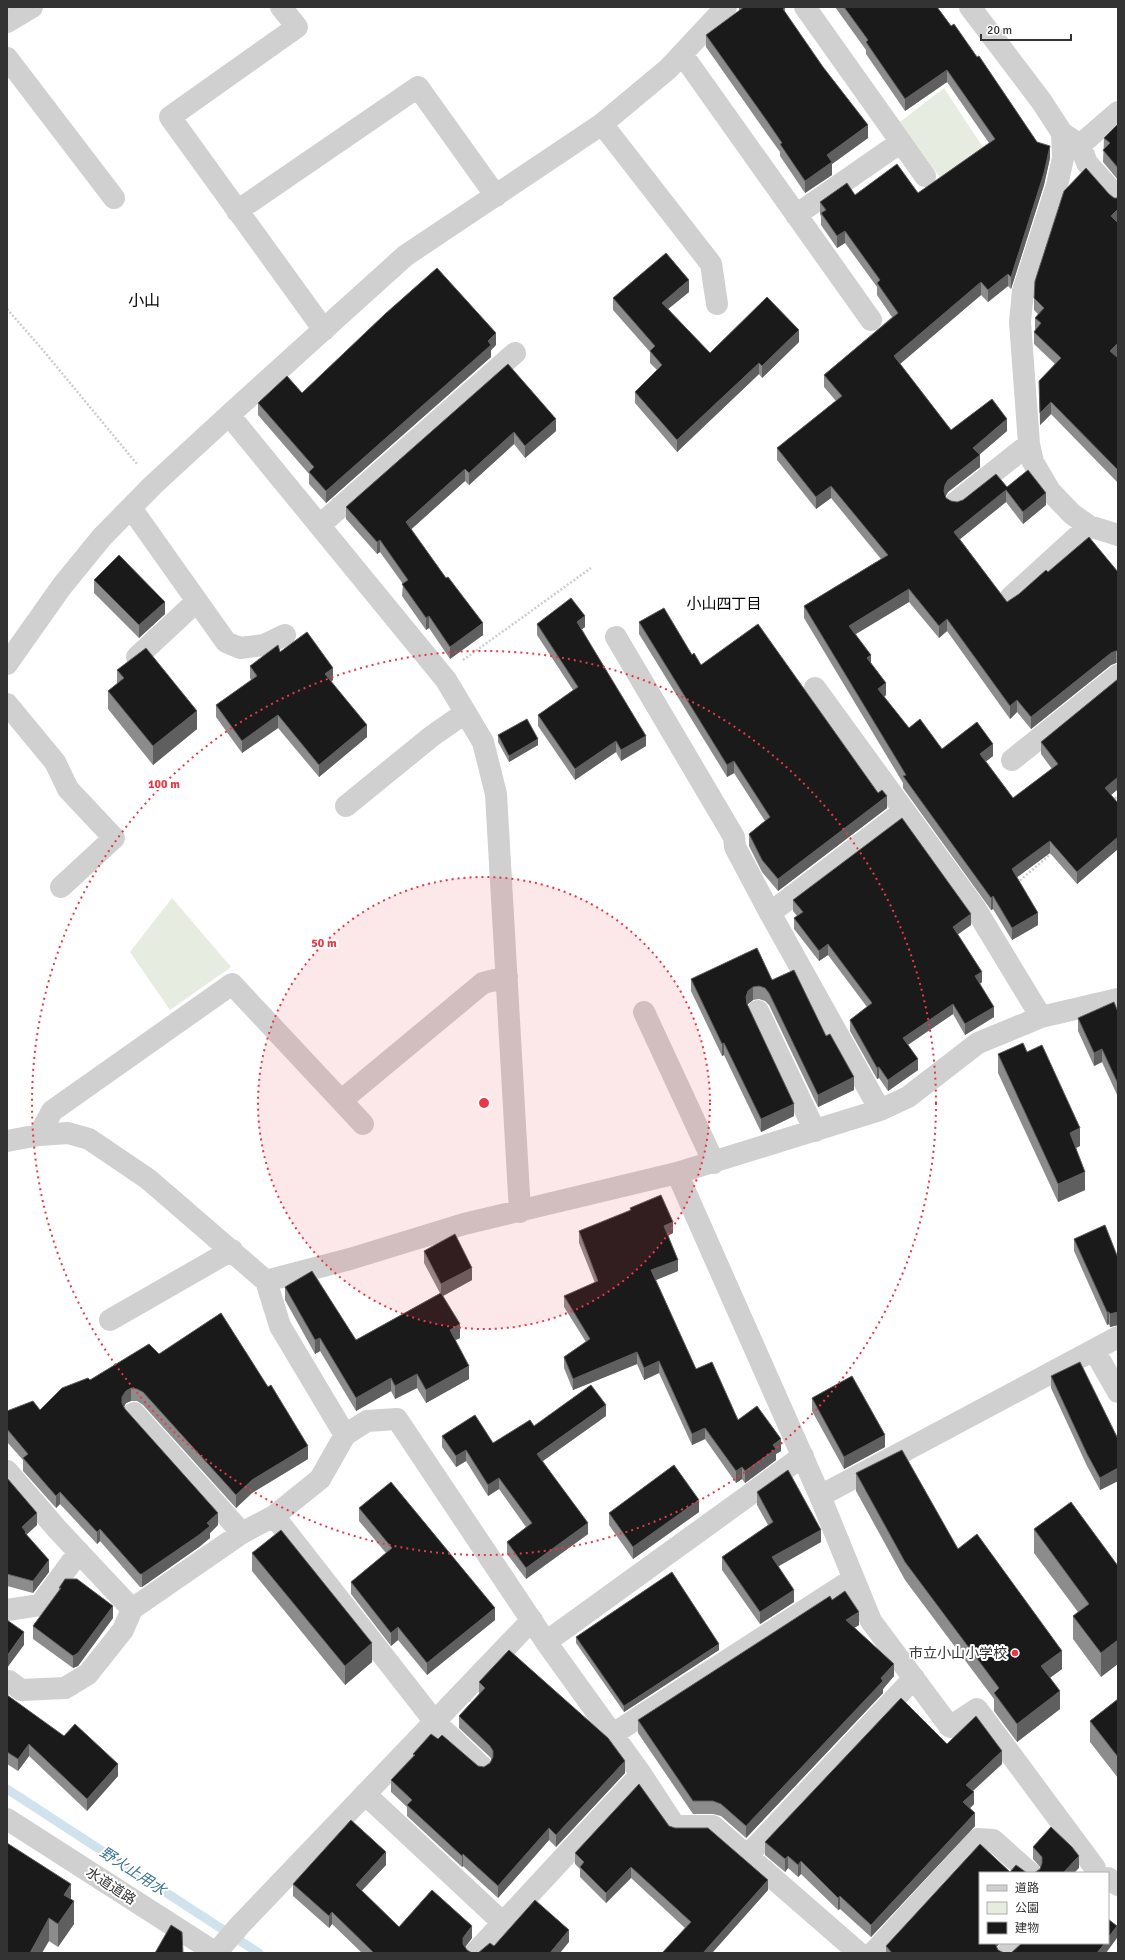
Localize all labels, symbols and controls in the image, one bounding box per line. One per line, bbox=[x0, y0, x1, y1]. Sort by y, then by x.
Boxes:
scale bar bbox=[981, 16, 1071, 42]
text: 20 m bbox=[987, 23, 1012, 38]
district label: 小山 bbox=[128, 291, 160, 311]
district label: 小山四丁目 bbox=[686, 595, 762, 613]
text: 100 m bbox=[148, 777, 180, 792]
text: 50 m bbox=[311, 936, 337, 951]
centre of rings bbox=[477, 1096, 491, 1110]
place label: 市立小山小学校 bbox=[909, 1645, 1007, 1662]
marker: 市立小山小学校 bbox=[1010, 1648, 1020, 1658]
water label: 野火止用水 bbox=[97, 1843, 171, 1900]
street label: 水道道路 bbox=[83, 1864, 139, 1908]
legend bbox=[979, 1872, 1109, 1944]
text: 道路 bbox=[1015, 1881, 1039, 1896]
text: 公園 bbox=[1015, 1901, 1039, 1916]
text: 建物 bbox=[1015, 1921, 1039, 1936]

